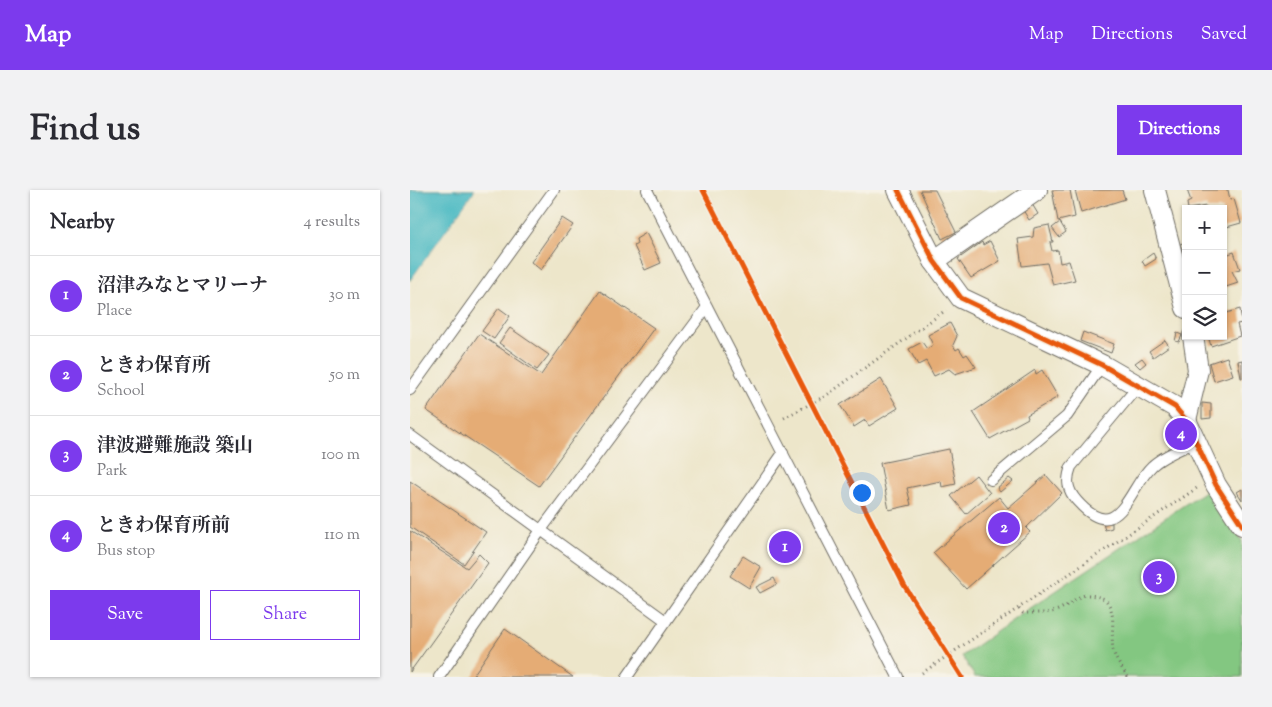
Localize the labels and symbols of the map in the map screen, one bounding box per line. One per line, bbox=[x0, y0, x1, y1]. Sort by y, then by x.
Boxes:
pin: 4 bbox=[1165, 415, 1197, 453]
your location bbox=[849, 480, 875, 506]
pin: 2 bbox=[988, 509, 1020, 547]
pin: 1 bbox=[769, 528, 801, 566]
pin: 3 bbox=[1143, 558, 1175, 596]

